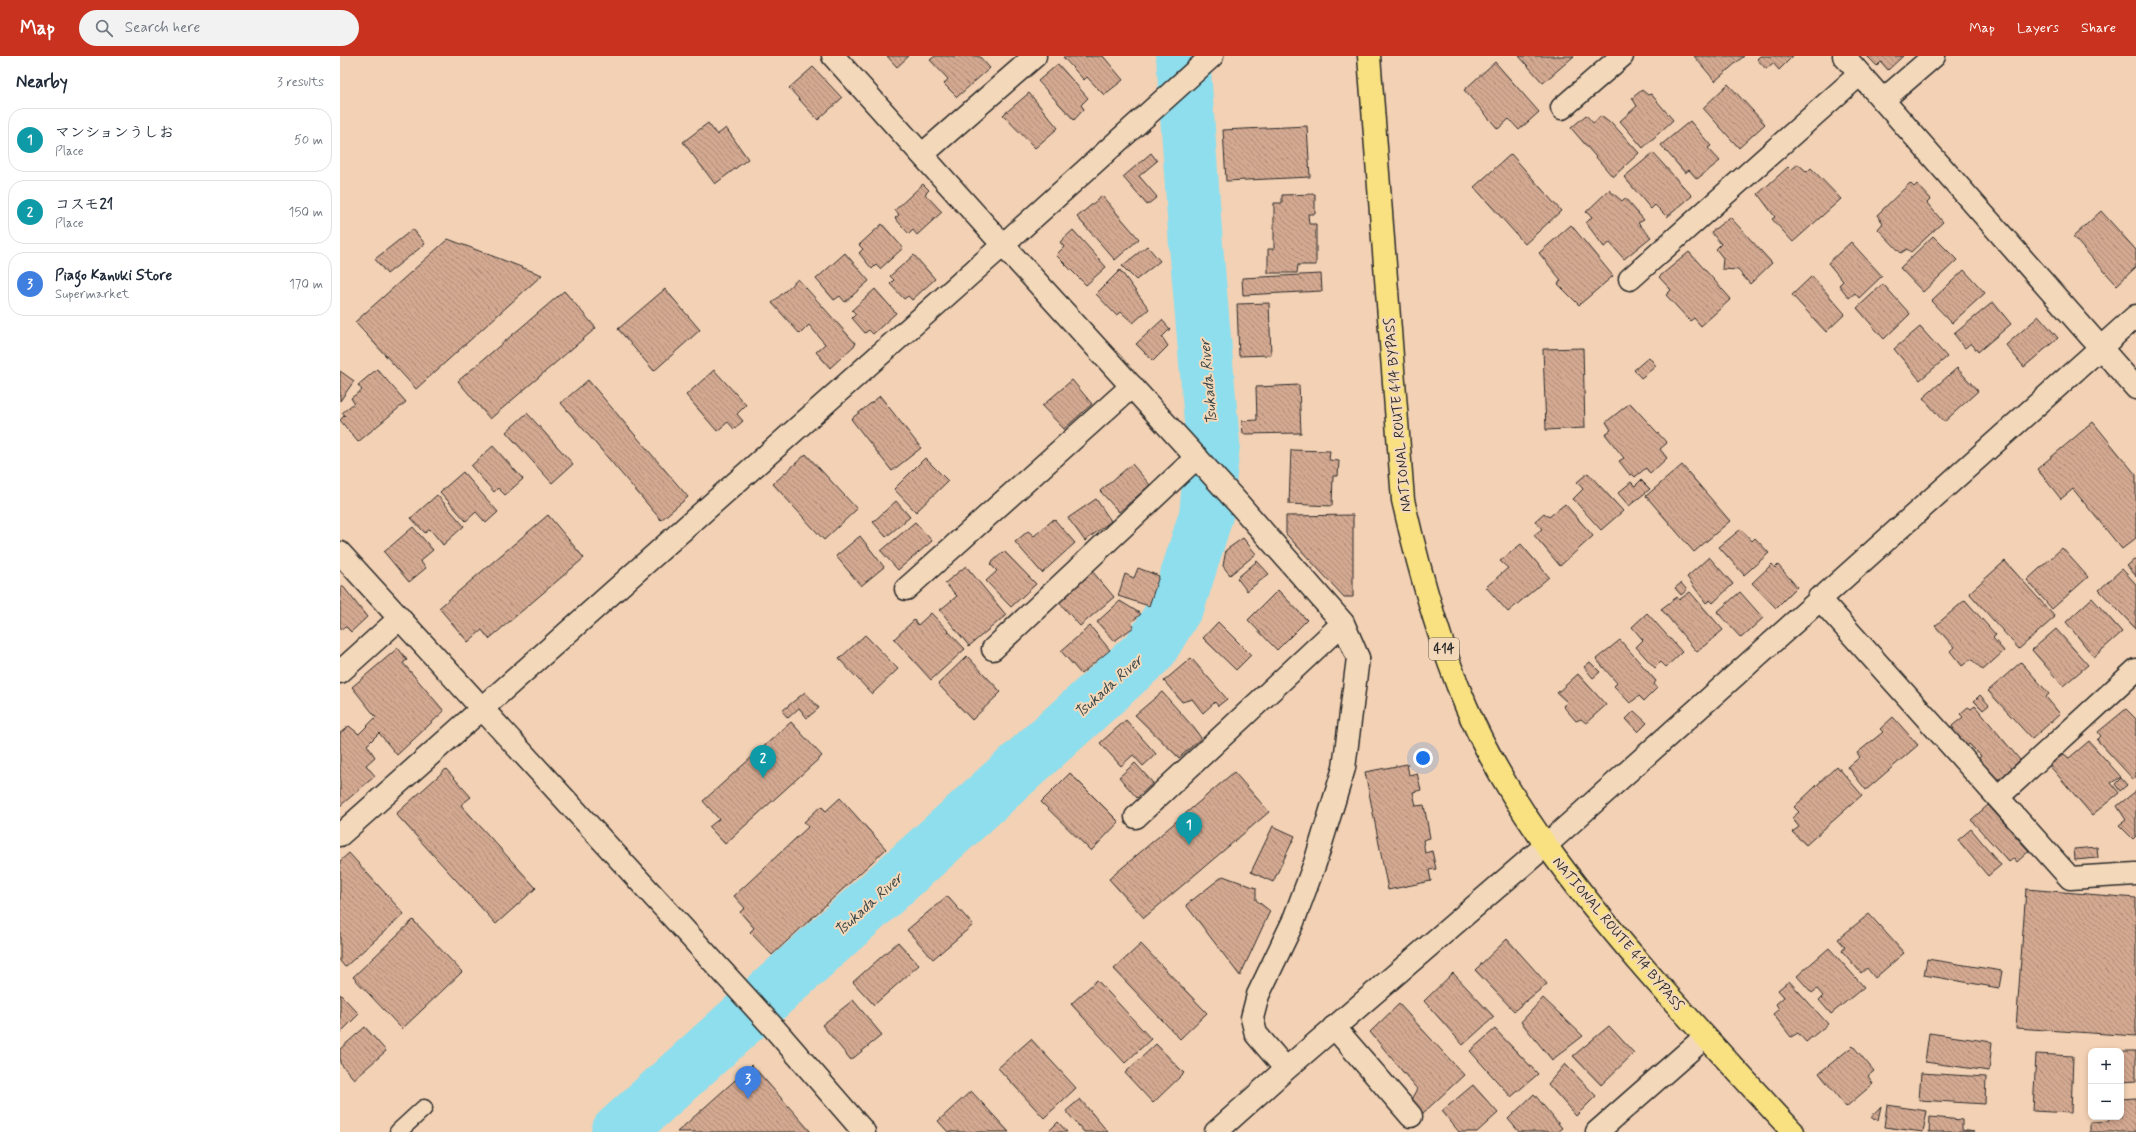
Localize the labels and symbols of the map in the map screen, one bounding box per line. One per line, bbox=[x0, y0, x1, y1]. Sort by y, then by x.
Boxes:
street label: NATIONAL ROUTE 414 BYPASS bbox=[1381, 317, 1415, 513]
water label: Tsukada River bbox=[1195, 337, 1223, 425]
road number: 414 bbox=[1429, 638, 1459, 660]
water label: Tsukada River bbox=[1071, 650, 1149, 723]
pin: 2 bbox=[750, 745, 776, 778]
your location bbox=[1413, 748, 1433, 768]
pin: 1 bbox=[1176, 812, 1202, 845]
street label: NATIONAL ROUTE 414 BYPASS bbox=[1548, 853, 1688, 1015]
water label: Tsukada River bbox=[831, 868, 909, 941]
pin: 3 bbox=[735, 1066, 761, 1099]

